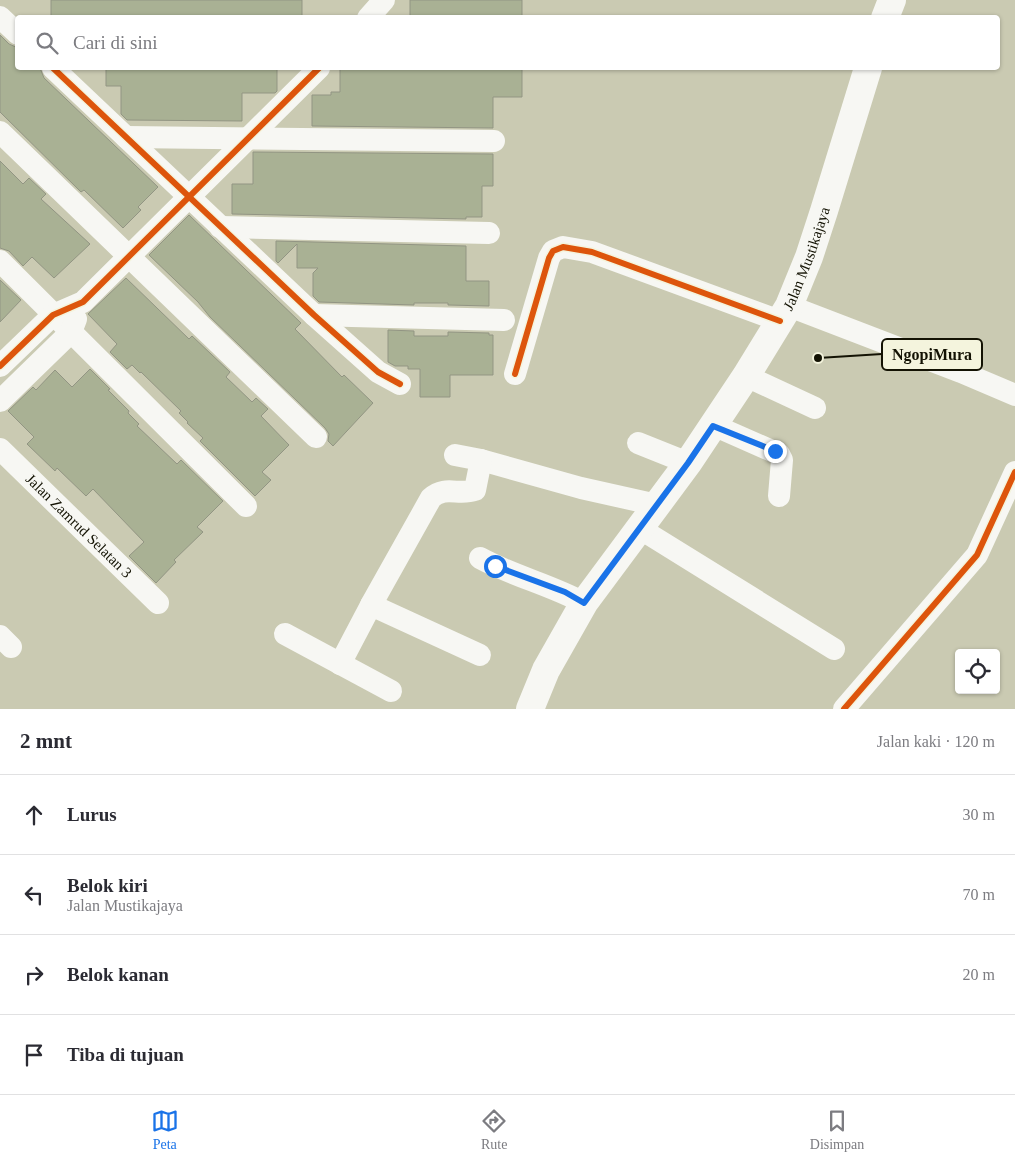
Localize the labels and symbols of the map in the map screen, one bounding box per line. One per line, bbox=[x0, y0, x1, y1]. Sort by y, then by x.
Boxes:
street label: Jalan Mustikajaya bbox=[780, 205, 833, 313]
callout: NgopiMura bbox=[882, 339, 982, 370]
text: NgopiMura bbox=[892, 346, 972, 364]
route end bbox=[764, 440, 787, 463]
street label: Jalan Zamrud Selatan 3 bbox=[23, 471, 135, 581]
route start bbox=[484, 555, 507, 578]

